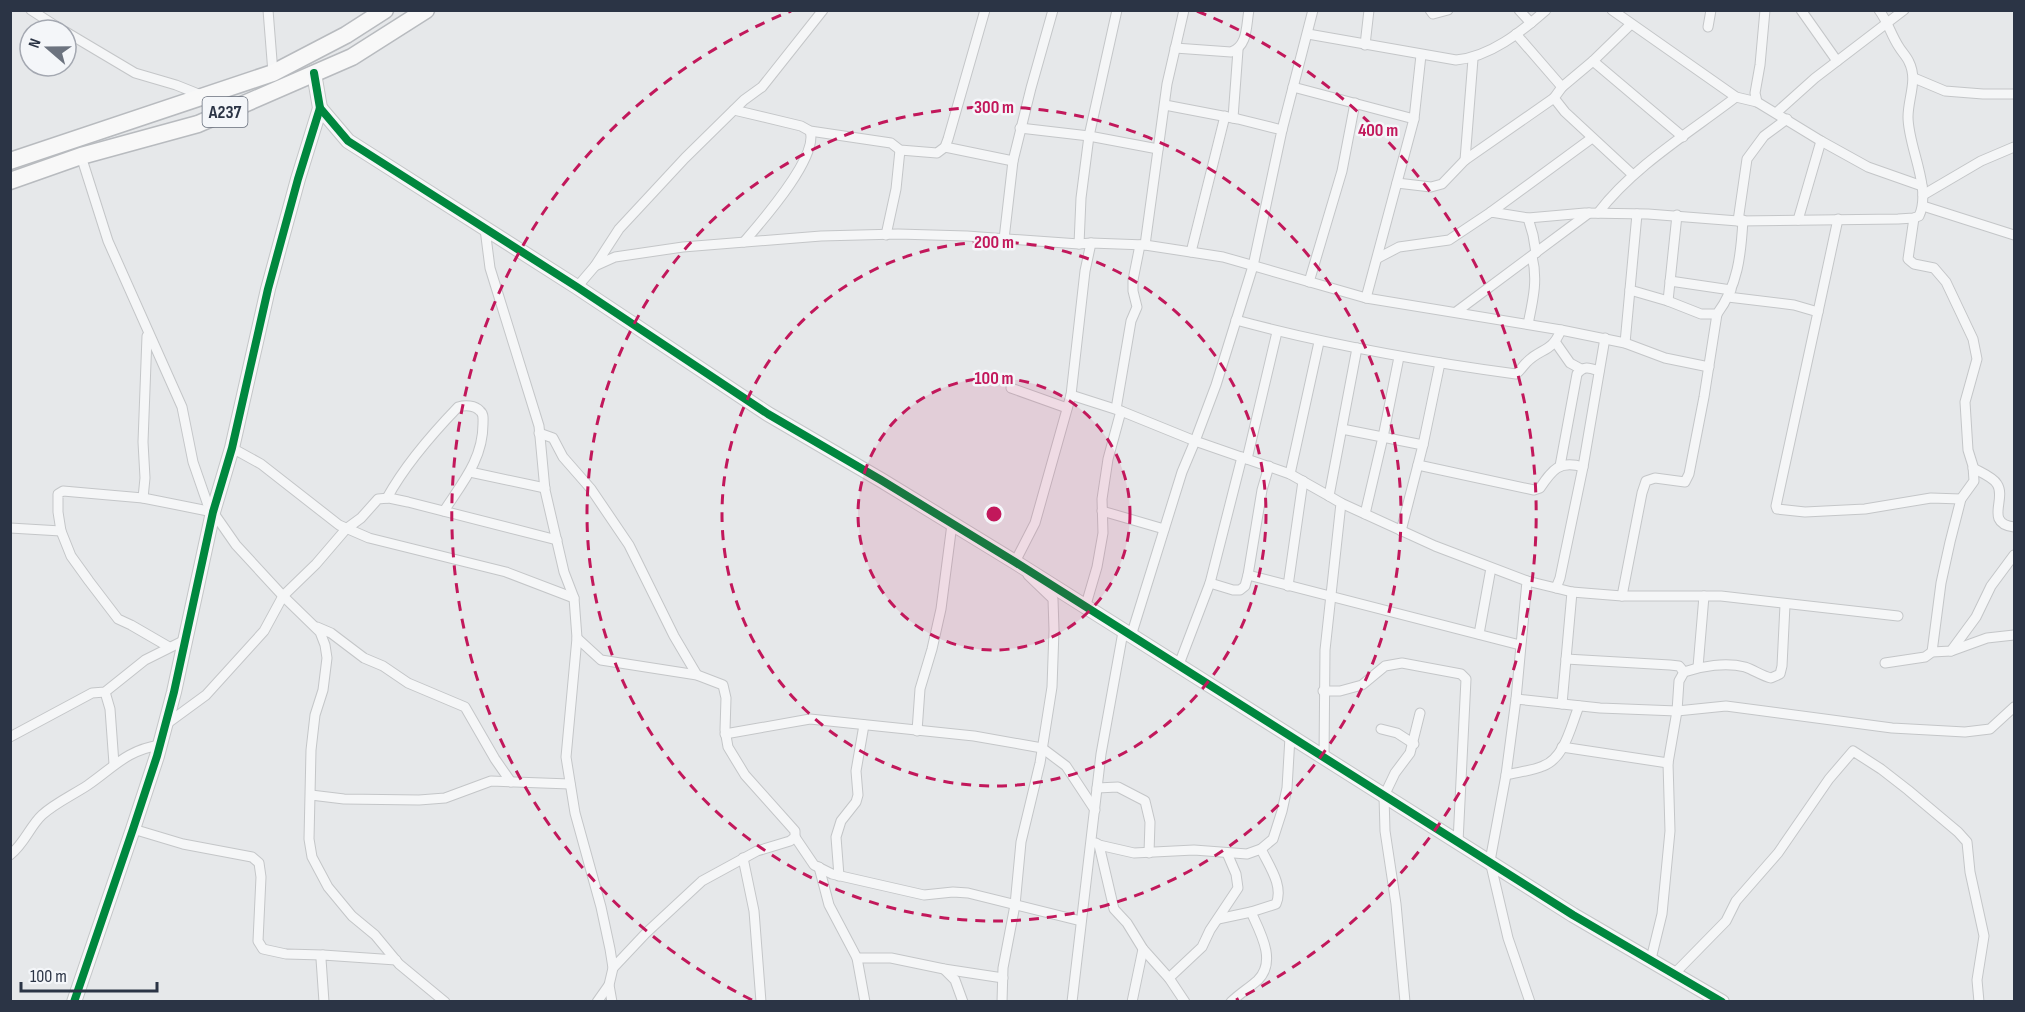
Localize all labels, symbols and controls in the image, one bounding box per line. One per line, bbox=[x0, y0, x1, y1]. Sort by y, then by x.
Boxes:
north arrow bbox=[18, 18, 78, 78]
text: N bbox=[25, 36, 46, 51]
road number: A237 bbox=[202, 97, 248, 127]
text: 300 m bbox=[974, 97, 1014, 118]
text: 400 m bbox=[1358, 120, 1398, 141]
text: 200 m bbox=[974, 232, 1014, 253]
text: 100 m bbox=[975, 368, 1014, 389]
centre of rings bbox=[984, 504, 1004, 524]
scale bar bbox=[21, 955, 158, 993]
text: 100 m bbox=[30, 966, 67, 987]

